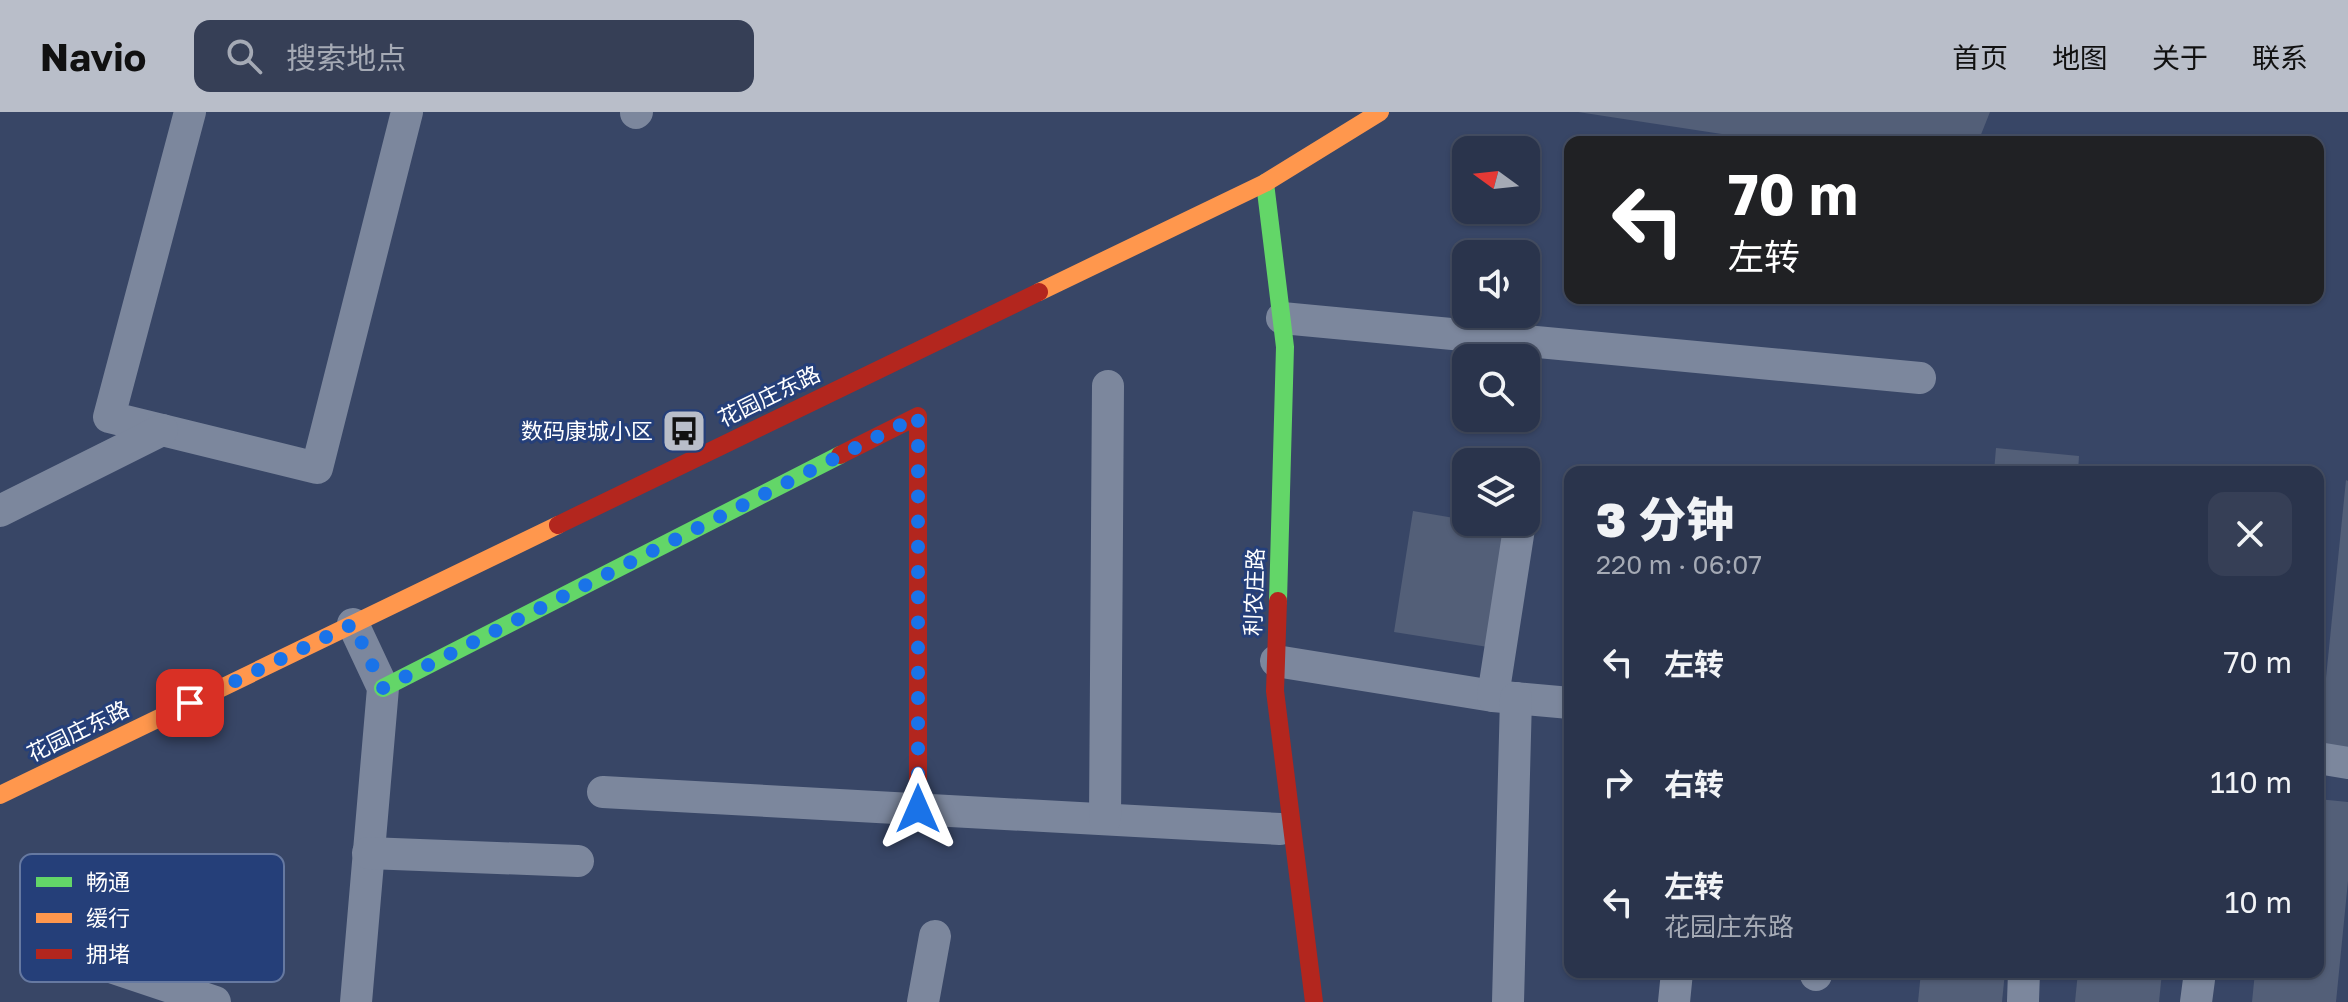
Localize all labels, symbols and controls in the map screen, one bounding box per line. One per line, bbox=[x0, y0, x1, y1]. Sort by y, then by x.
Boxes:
search box bbox=[194, 20, 754, 92]
text: Navio bbox=[40, 34, 146, 79]
icon: search bbox=[222, 34, 266, 78]
text: 搜索地点 bbox=[286, 40, 406, 76]
text: 首页 bbox=[1952, 41, 2008, 74]
text: 地图 bbox=[2052, 41, 2108, 74]
text: 关于 bbox=[2152, 41, 2208, 74]
text: 联系 bbox=[2252, 41, 2308, 74]
north arrow bbox=[1452, 136, 1540, 224]
map controls bbox=[1452, 136, 1540, 536]
text: 70 m bbox=[1728, 160, 1858, 227]
icon: left bbox=[1596, 168, 1700, 272]
text: 左转 bbox=[1728, 235, 1800, 278]
button: sound bbox=[1452, 240, 1540, 328]
button: search bbox=[1452, 344, 1540, 432]
street label: 花园庄东路 bbox=[713, 359, 824, 432]
bus stop icon: 数码康城小区 bbox=[660, 407, 708, 455]
place label: 数码康城小区 bbox=[521, 417, 653, 444]
button: layers bbox=[1452, 448, 1540, 536]
text: 3 分钟 bbox=[1596, 490, 1734, 548]
button: close bbox=[2208, 492, 2292, 576]
street label: 利农庄路 bbox=[1238, 548, 1269, 636]
text: 220 m · 06:07 bbox=[1596, 549, 1762, 580]
icon: left bbox=[1596, 640, 1640, 684]
text: 70 m bbox=[2223, 644, 2292, 680]
text: 左转 bbox=[1664, 646, 1724, 682]
pin bbox=[156, 669, 224, 737]
icon: arrive bbox=[168, 681, 212, 725]
street label: 花园庄东路 bbox=[22, 694, 133, 767]
icon: right bbox=[1596, 760, 1640, 804]
text: 110 m bbox=[2210, 764, 2292, 800]
text: 右转 bbox=[1664, 766, 1724, 802]
position arrow bbox=[876, 767, 960, 851]
legend bbox=[20, 854, 284, 982]
text: 畅通 bbox=[86, 868, 130, 895]
text: 左转 bbox=[1664, 868, 1724, 904]
icon: left bbox=[1596, 880, 1640, 924]
text: 10 m bbox=[2225, 884, 2292, 920]
text: 缓行 bbox=[86, 904, 130, 931]
text: 花园庄东路 bbox=[1664, 911, 1794, 942]
text: 拥堵 bbox=[86, 940, 130, 967]

